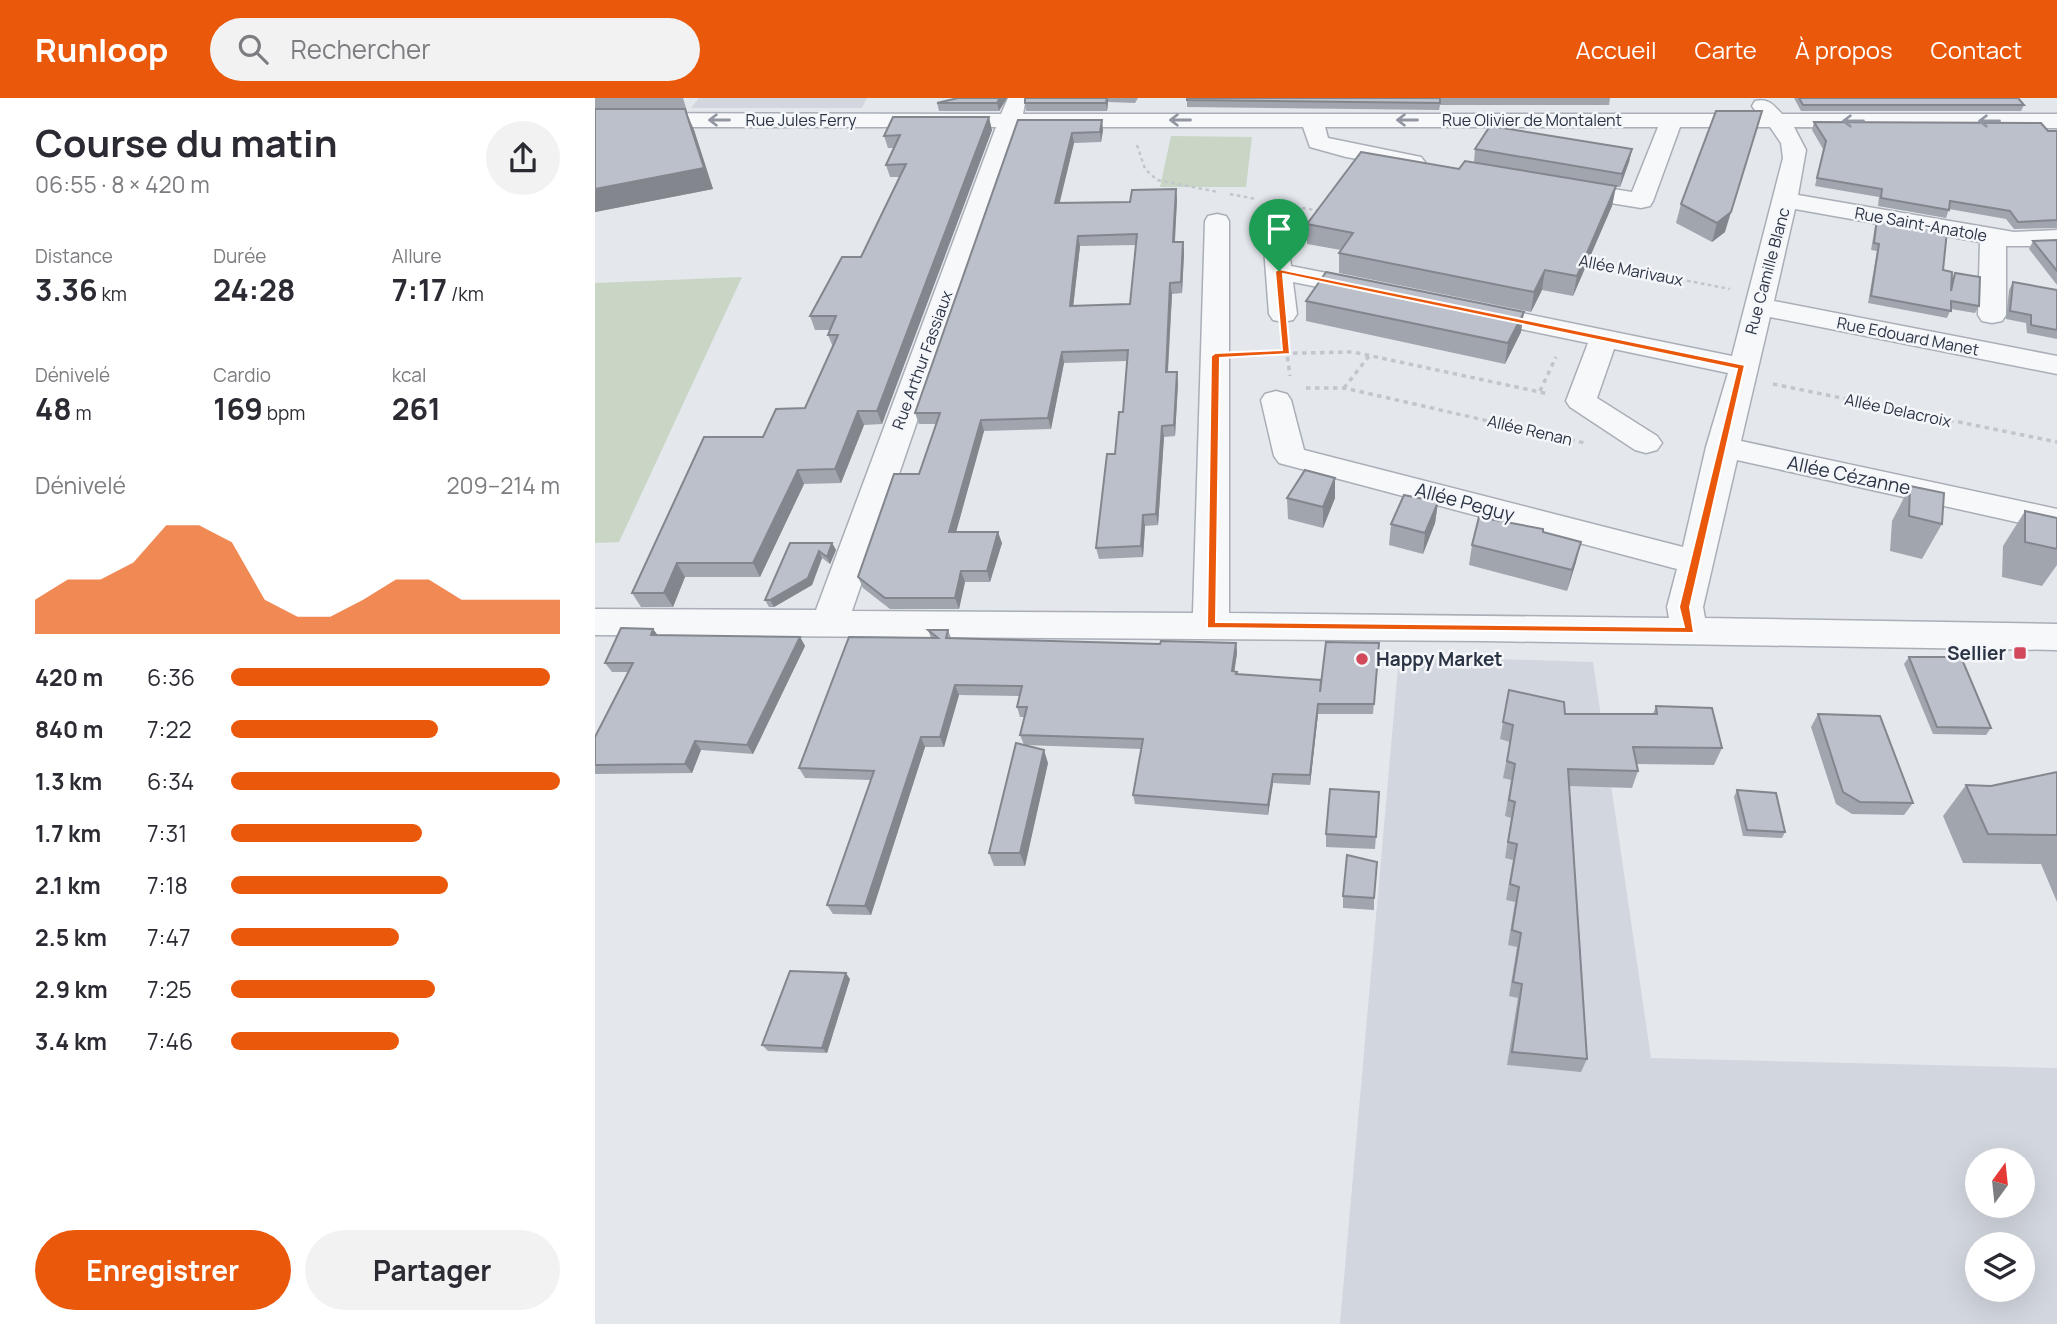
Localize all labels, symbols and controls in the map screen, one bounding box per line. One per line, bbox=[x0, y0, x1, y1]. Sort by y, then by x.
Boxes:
search box bbox=[210, 18, 700, 81]
text: Runloop bbox=[35, 27, 168, 72]
icon: search bbox=[234, 30, 272, 68]
text: Rechercher bbox=[290, 31, 431, 67]
text: Accueil bbox=[1576, 33, 1656, 66]
text: Carte bbox=[1694, 33, 1757, 66]
text: À propos bbox=[1795, 33, 1893, 66]
text: Contact bbox=[1931, 33, 2022, 66]
street label: Rue Jules Ferry bbox=[746, 109, 857, 131]
street label: Rue Olivier de Montalent bbox=[1442, 109, 1622, 131]
one-way arrow bbox=[708, 113, 731, 127]
one-way arrow bbox=[1168, 113, 1191, 127]
one-way arrow bbox=[1396, 113, 1419, 127]
one-way arrow bbox=[1842, 114, 1865, 128]
one-way arrow bbox=[1978, 114, 2001, 128]
text: Course du matin bbox=[35, 116, 338, 168]
button: share bbox=[486, 121, 560, 195]
text: 06:55 · 8 × 420 m bbox=[35, 168, 210, 200]
pin bbox=[1249, 199, 1309, 271]
street label: Rue Saint-Anatole bbox=[1853, 202, 1989, 246]
street label: Rue Camille Blanc bbox=[1739, 205, 1795, 337]
icon: arrive bbox=[1260, 210, 1298, 248]
text: Distance bbox=[35, 243, 113, 269]
text: Durée bbox=[213, 243, 266, 269]
text: Allure bbox=[392, 243, 442, 269]
street label: Allée Marivaux bbox=[1577, 249, 1686, 291]
text: 3.36 bbox=[35, 269, 98, 310]
text: 24:28 bbox=[213, 269, 295, 310]
text: 7:17 bbox=[392, 269, 447, 310]
text: km bbox=[98, 281, 127, 307]
text: /km bbox=[447, 281, 484, 307]
street label: Rue Arthur Fassiaux bbox=[887, 287, 958, 433]
street label: Rue Edouard Manet bbox=[1835, 311, 1981, 361]
text: Dénivelé bbox=[35, 362, 110, 388]
text: Cardio bbox=[213, 362, 271, 388]
text: kcal bbox=[392, 362, 426, 388]
text: 48 bbox=[35, 388, 72, 429]
text: 169 bbox=[213, 388, 263, 429]
text: 261 bbox=[392, 388, 441, 429]
street label: Allée Delacroix bbox=[1843, 388, 1954, 432]
text: m bbox=[72, 400, 92, 426]
text: bpm bbox=[263, 400, 305, 426]
street label: Allée Renan bbox=[1485, 410, 1575, 450]
street label: Allée Cézanne bbox=[1785, 449, 1913, 501]
text: Dénivelé bbox=[35, 469, 126, 501]
text: 209–214 m bbox=[446, 469, 560, 501]
street label: Allée Peguy bbox=[1412, 476, 1518, 528]
place label: Sellier bbox=[1947, 640, 2006, 666]
marker: Sellier bbox=[2012, 645, 2028, 661]
place label: Happy Market bbox=[1376, 646, 1503, 672]
marker: Happy Market bbox=[1354, 651, 1370, 667]
text: 420 m bbox=[35, 661, 103, 693]
text: 6:36 bbox=[147, 661, 195, 693]
text: 840 m bbox=[35, 713, 104, 745]
text: 7:22 bbox=[147, 713, 192, 745]
text: 1.3 km bbox=[35, 765, 102, 797]
text: 6:34 bbox=[147, 765, 194, 797]
text: 1.7 km bbox=[35, 817, 101, 849]
text: 7:31 bbox=[147, 817, 187, 849]
text: 2.1 km bbox=[35, 869, 101, 901]
text: 7:18 bbox=[147, 869, 188, 901]
text: 2.5 km bbox=[35, 921, 107, 953]
text: 7:47 bbox=[147, 921, 191, 953]
text: 2.9 km bbox=[35, 973, 108, 1005]
text: 7:25 bbox=[147, 973, 192, 1005]
text: 3.4 km bbox=[35, 1025, 107, 1057]
text: 7:46 bbox=[147, 1025, 193, 1057]
north arrow bbox=[1965, 1148, 2035, 1218]
map controls bbox=[1965, 1148, 2035, 1302]
button: Enregistrer bbox=[35, 1230, 291, 1310]
button: Partager bbox=[305, 1230, 560, 1310]
button: layers bbox=[1965, 1232, 2035, 1302]

